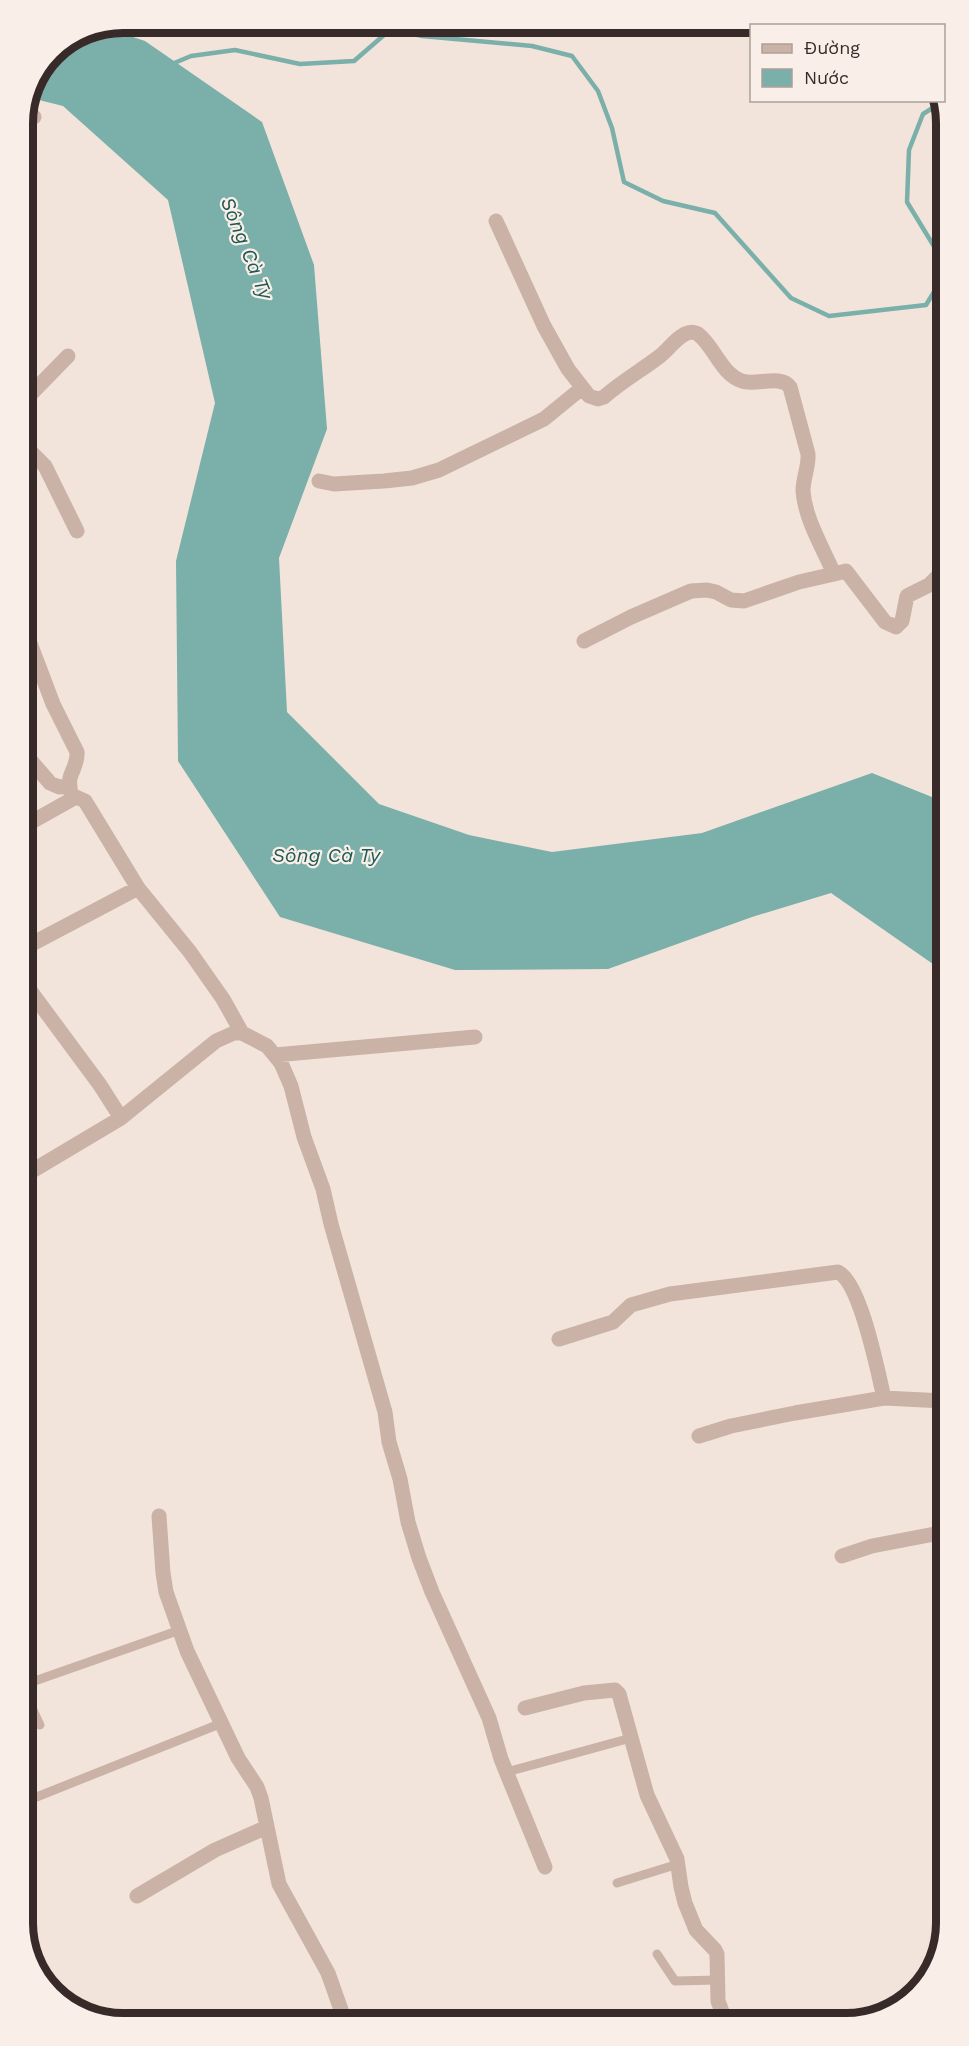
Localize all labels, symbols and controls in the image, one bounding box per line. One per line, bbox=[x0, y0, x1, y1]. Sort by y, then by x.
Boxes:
legend bbox=[750, 24, 945, 102]
text: Đường bbox=[804, 37, 860, 58]
text: Nước bbox=[804, 67, 849, 88]
water label: Sông Cà Ty bbox=[216, 193, 279, 304]
water label: Sông Cà Ty bbox=[272, 843, 382, 867]

